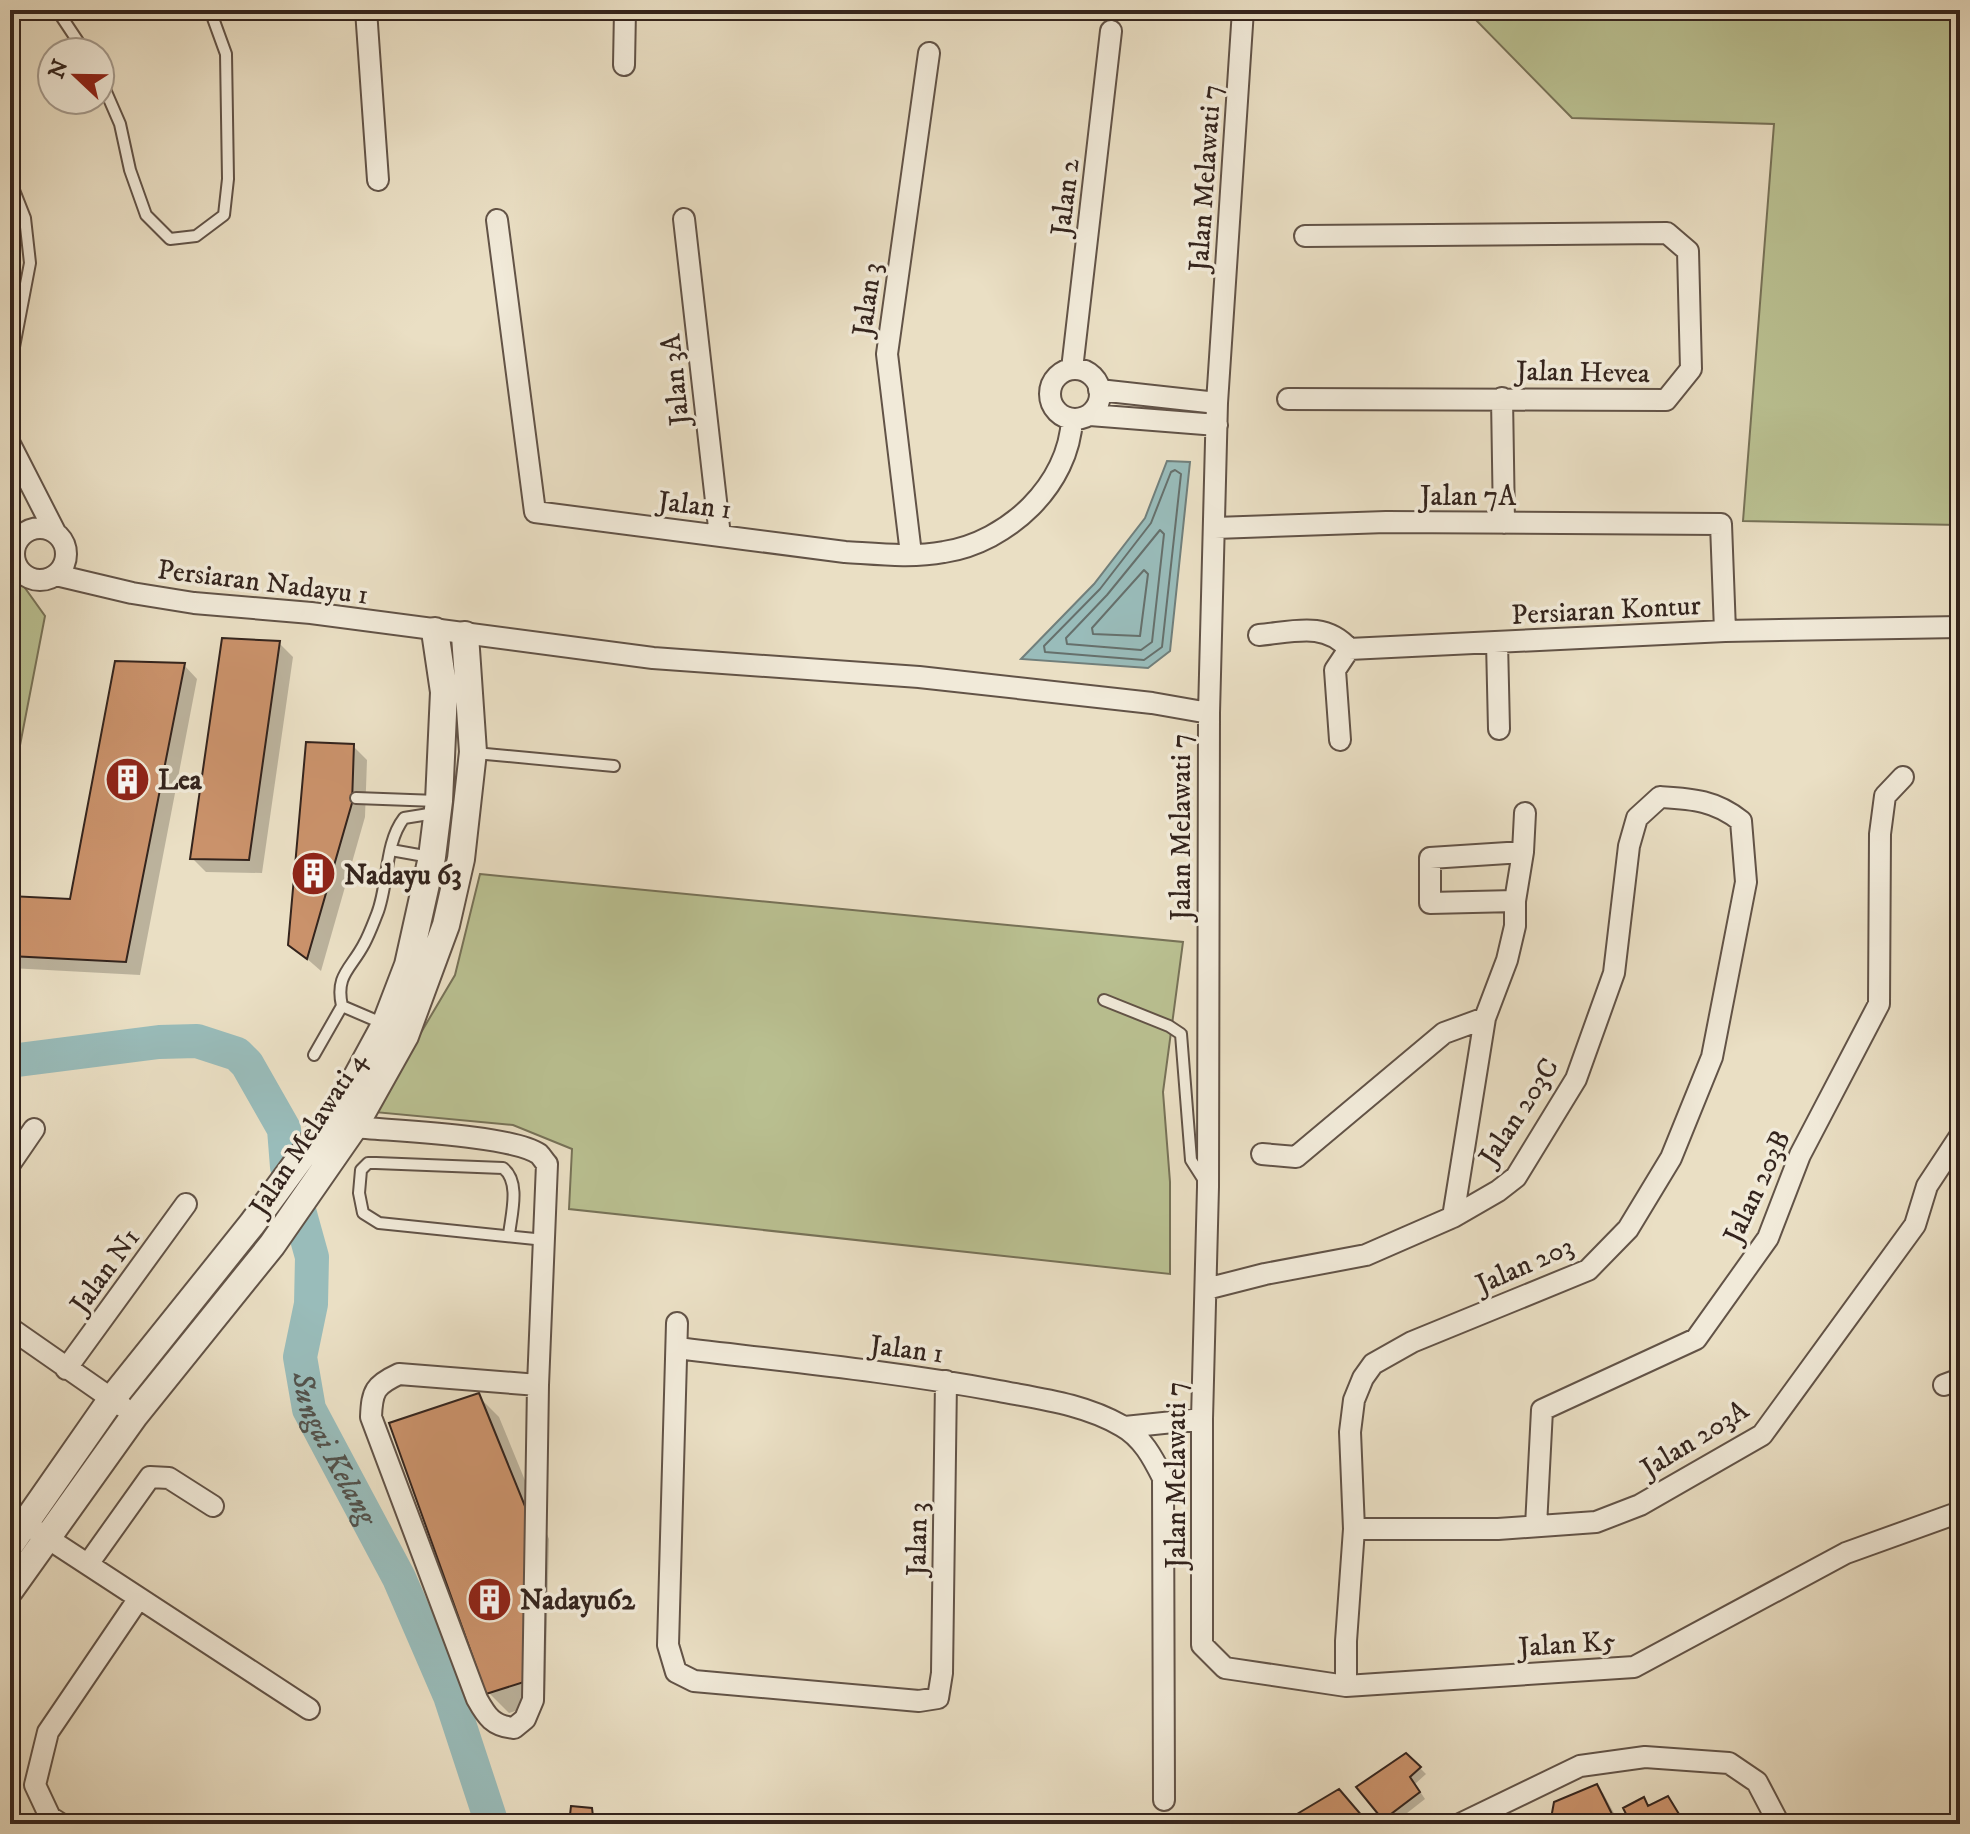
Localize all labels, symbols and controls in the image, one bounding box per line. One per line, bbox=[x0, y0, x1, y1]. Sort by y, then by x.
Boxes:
north arrow bbox=[36, 36, 116, 116]
text: N bbox=[43, 56, 75, 83]
street label: Jalan Melawati 7 bbox=[1181, 84, 1229, 276]
street label: Jalan 2 bbox=[1043, 157, 1088, 241]
street label: Jalan 3 bbox=[845, 260, 890, 341]
street label: Jalan 3A bbox=[653, 331, 698, 430]
street label: Jalan Hevea bbox=[1513, 354, 1650, 391]
street label: Jalan 7A bbox=[1417, 479, 1517, 514]
street label: Jalan 1 bbox=[653, 483, 734, 527]
street label: Persiaran Nadayu 1 bbox=[155, 552, 370, 613]
street label: Persiaran Kontur bbox=[1510, 588, 1702, 633]
street label: Jalan Melawati 7 bbox=[1164, 733, 1199, 924]
building icon: Lea bbox=[103, 755, 151, 803]
place label: Lea bbox=[158, 763, 203, 798]
building icon: Nadayu 63 bbox=[289, 850, 337, 898]
place label: Nadayu 63 bbox=[344, 858, 462, 893]
street label: Jalan Melawati 4 bbox=[241, 1045, 375, 1225]
street label: Jalan 203C bbox=[1470, 1051, 1567, 1175]
street label: Jalan 203B bbox=[1715, 1125, 1799, 1251]
street label: Jalan N1 bbox=[61, 1221, 148, 1323]
street label: Jalan 203 bbox=[1468, 1228, 1579, 1303]
street label: Jalan 1 bbox=[865, 1327, 946, 1371]
water label: Sungai Kelang bbox=[283, 1368, 386, 1534]
street label: Jalan Melawati 7 bbox=[1159, 1381, 1194, 1572]
street label: Jalan 203A bbox=[1632, 1392, 1756, 1488]
street label: Jalan 3 bbox=[899, 1502, 936, 1579]
building icon: Nadayu62 bbox=[465, 1575, 513, 1623]
place label: Nadayu62 bbox=[520, 1583, 635, 1618]
street label: Jalan K5 bbox=[1515, 1624, 1617, 1666]

